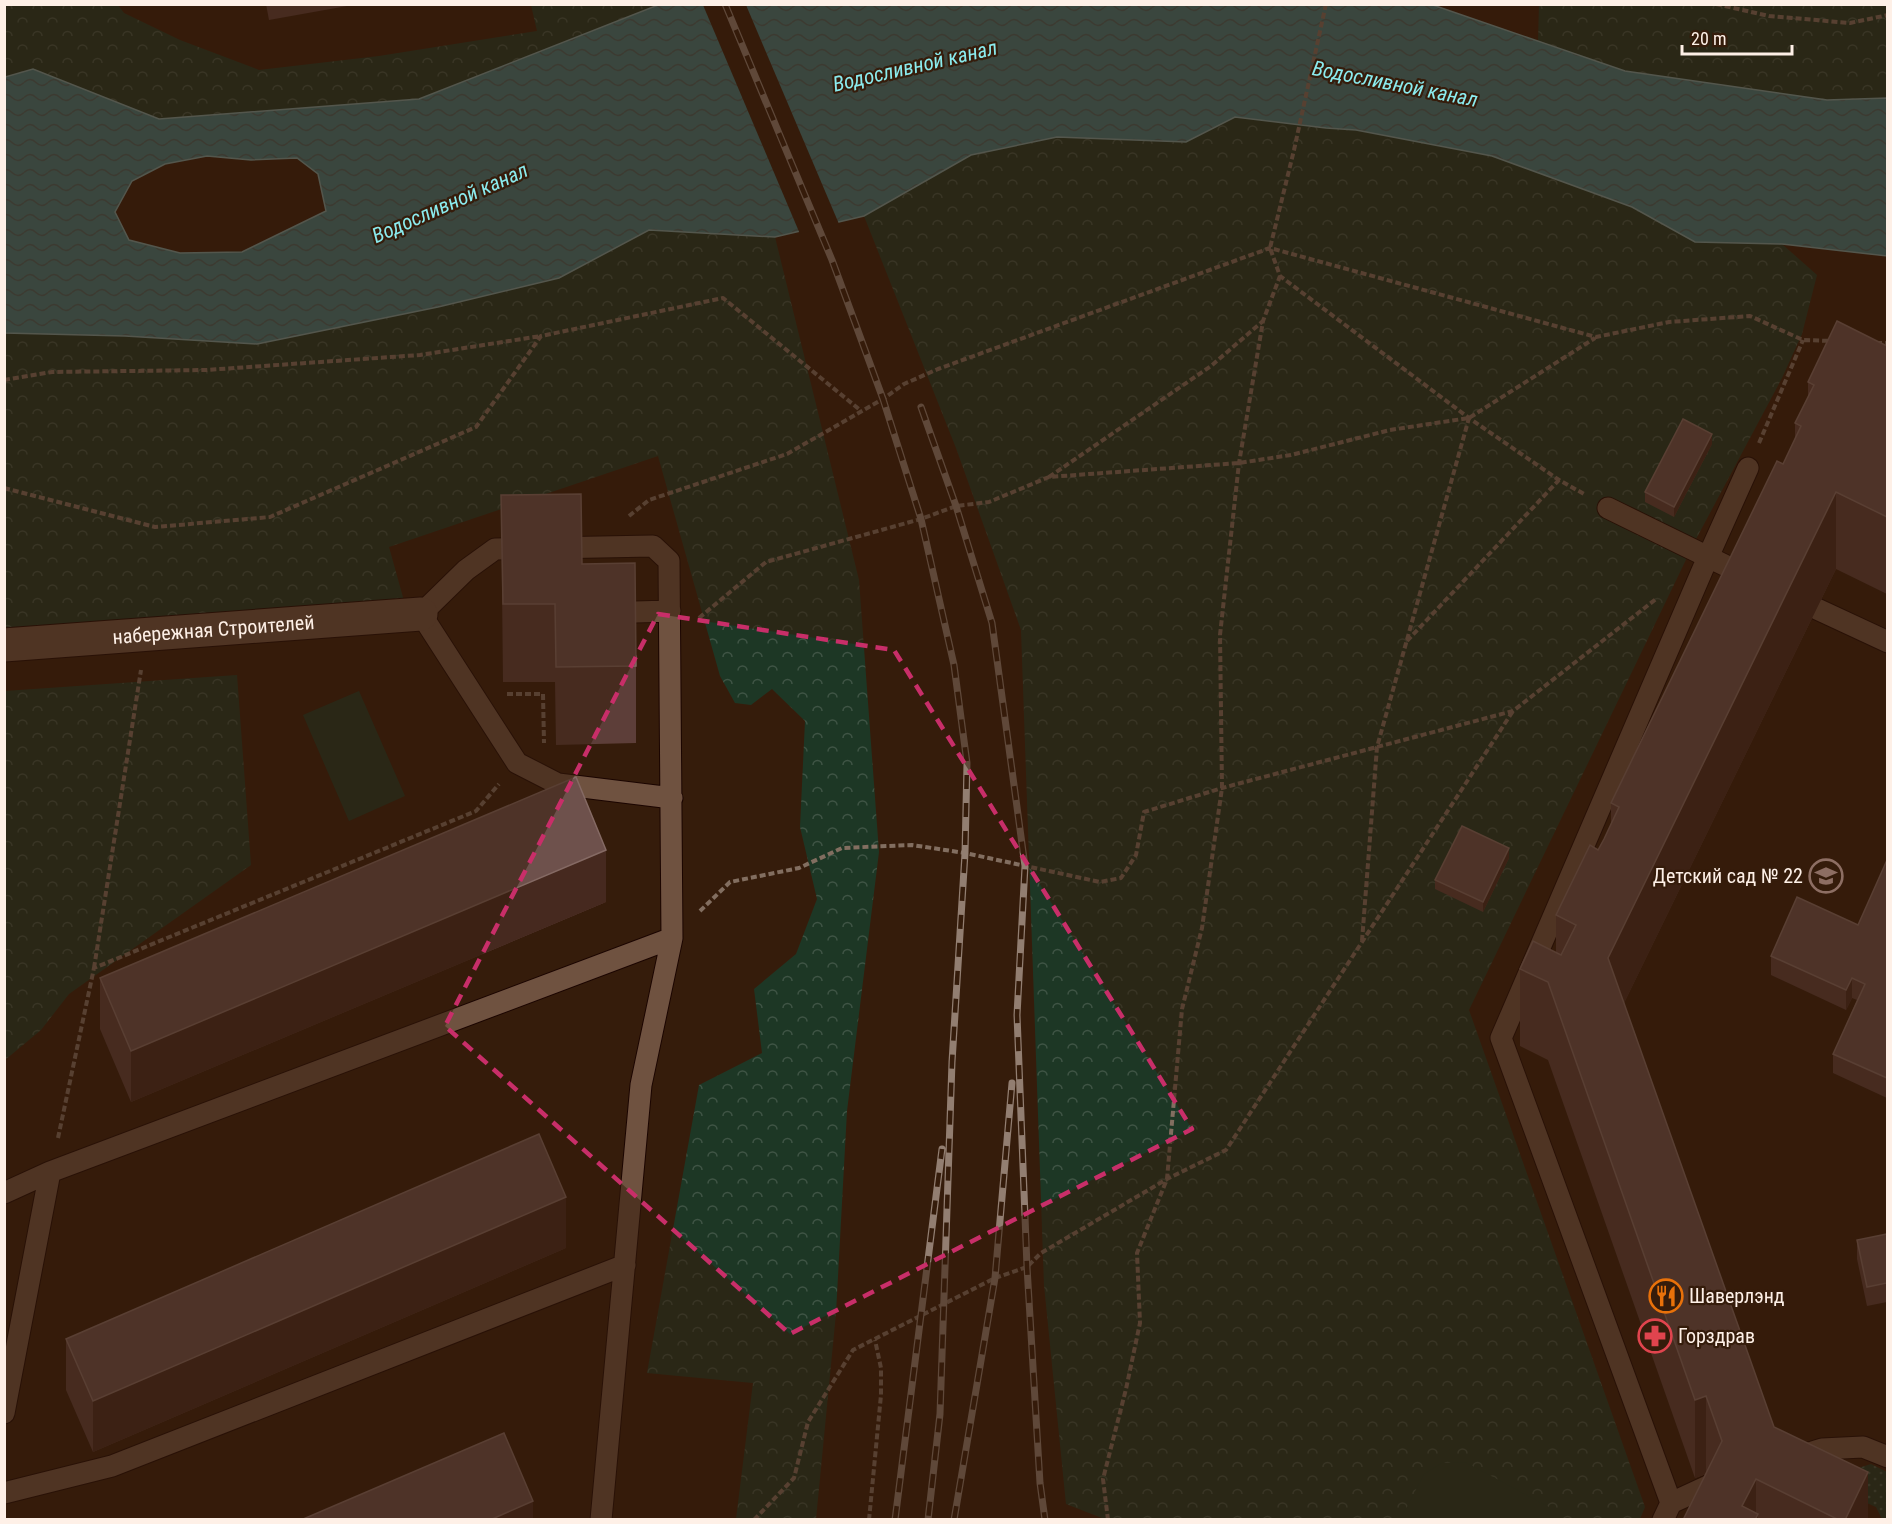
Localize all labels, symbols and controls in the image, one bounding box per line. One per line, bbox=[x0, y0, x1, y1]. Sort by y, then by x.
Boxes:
scale bar bbox=[1682, 18, 1792, 56]
text: 20 m bbox=[1691, 28, 1726, 49]
water label: Водосливной канал bbox=[830, 35, 1000, 97]
water label: Водосливной канал bbox=[1310, 56, 1480, 112]
water label: Водосливной канал bbox=[368, 158, 532, 248]
street label: набережная Строителей bbox=[112, 610, 315, 649]
school or university icon: Детский сад № 22 bbox=[1808, 858, 1844, 894]
place label: Детский сад № 22 bbox=[1653, 864, 1803, 888]
restaurant icon: Шаверлэнд bbox=[1648, 1278, 1684, 1314]
place label: Шаверлэнд bbox=[1689, 1284, 1785, 1308]
pharmacy icon: Горздрав bbox=[1637, 1318, 1673, 1354]
place label: Горздрав bbox=[1678, 1324, 1755, 1348]

